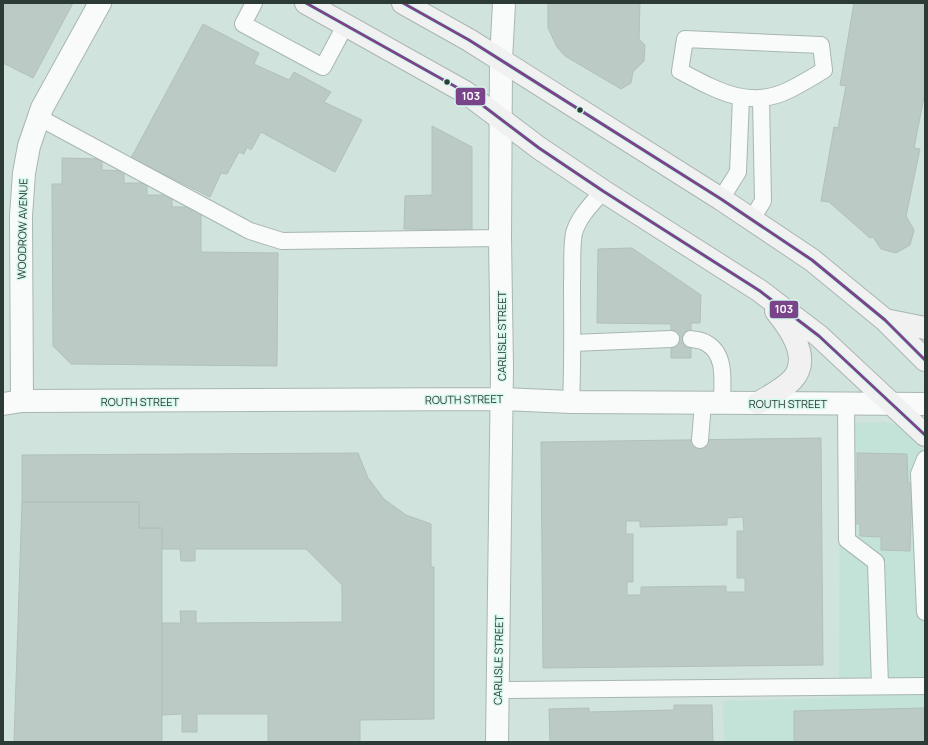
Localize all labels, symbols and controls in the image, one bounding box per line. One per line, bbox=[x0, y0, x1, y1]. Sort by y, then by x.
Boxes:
unlabelled marker bbox=[442, 77, 452, 87]
line badge: 103 bbox=[455, 87, 486, 106]
text: 103 bbox=[462, 88, 480, 103]
unlabelled marker bbox=[575, 105, 585, 115]
street label: WOODROW AVENUE bbox=[14, 178, 30, 280]
street label: CARLISLE STREET bbox=[494, 291, 509, 381]
line badge: 103 bbox=[769, 300, 799, 319]
text: 103 bbox=[775, 301, 793, 316]
street label: ROUTH STREET bbox=[425, 391, 504, 407]
street label: ROUTH STREET bbox=[101, 394, 180, 409]
street label: ROUTH STREET bbox=[749, 396, 828, 411]
street label: CARLISLE STREET bbox=[490, 614, 506, 705]

